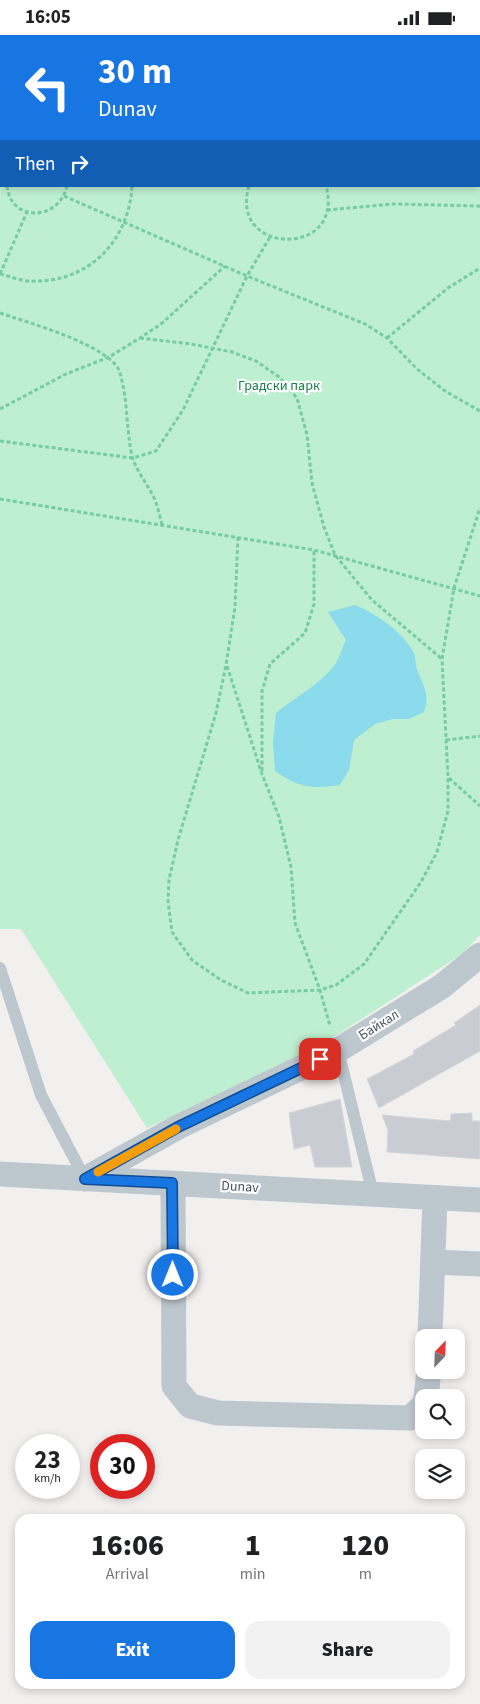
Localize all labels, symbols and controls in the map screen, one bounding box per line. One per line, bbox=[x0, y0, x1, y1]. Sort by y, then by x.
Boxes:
text: 16:05 bbox=[25, 4, 71, 31]
text: 30 m bbox=[98, 47, 172, 97]
icon: left bbox=[15, 55, 80, 120]
text: Dunav bbox=[98, 93, 157, 125]
icon: right bbox=[65, 150, 93, 178]
text: Then bbox=[15, 151, 55, 178]
park label: Градски парк bbox=[238, 376, 320, 396]
street label: Байкал bbox=[355, 1005, 403, 1045]
pin bbox=[299, 1038, 341, 1080]
icon: arrive bbox=[306, 1045, 334, 1073]
street label: Dunav bbox=[221, 1176, 260, 1198]
position arrow bbox=[146, 1248, 198, 1300]
north arrow bbox=[415, 1329, 465, 1379]
map controls bbox=[415, 1329, 465, 1499]
button: search bbox=[415, 1389, 465, 1439]
speed limit sign: 30 bbox=[90, 1434, 155, 1499]
text: 23 bbox=[34, 1442, 61, 1478]
button: layers bbox=[415, 1449, 465, 1499]
text: km/h bbox=[34, 1470, 61, 1487]
text: 16:06 bbox=[91, 1524, 164, 1567]
text: 1 bbox=[245, 1524, 261, 1567]
text: 120 bbox=[341, 1524, 389, 1567]
text: Arrival bbox=[106, 1563, 149, 1585]
text: min bbox=[240, 1563, 266, 1585]
text: m bbox=[359, 1563, 372, 1585]
button: Exit bbox=[30, 1621, 235, 1679]
button: Share bbox=[245, 1621, 450, 1679]

